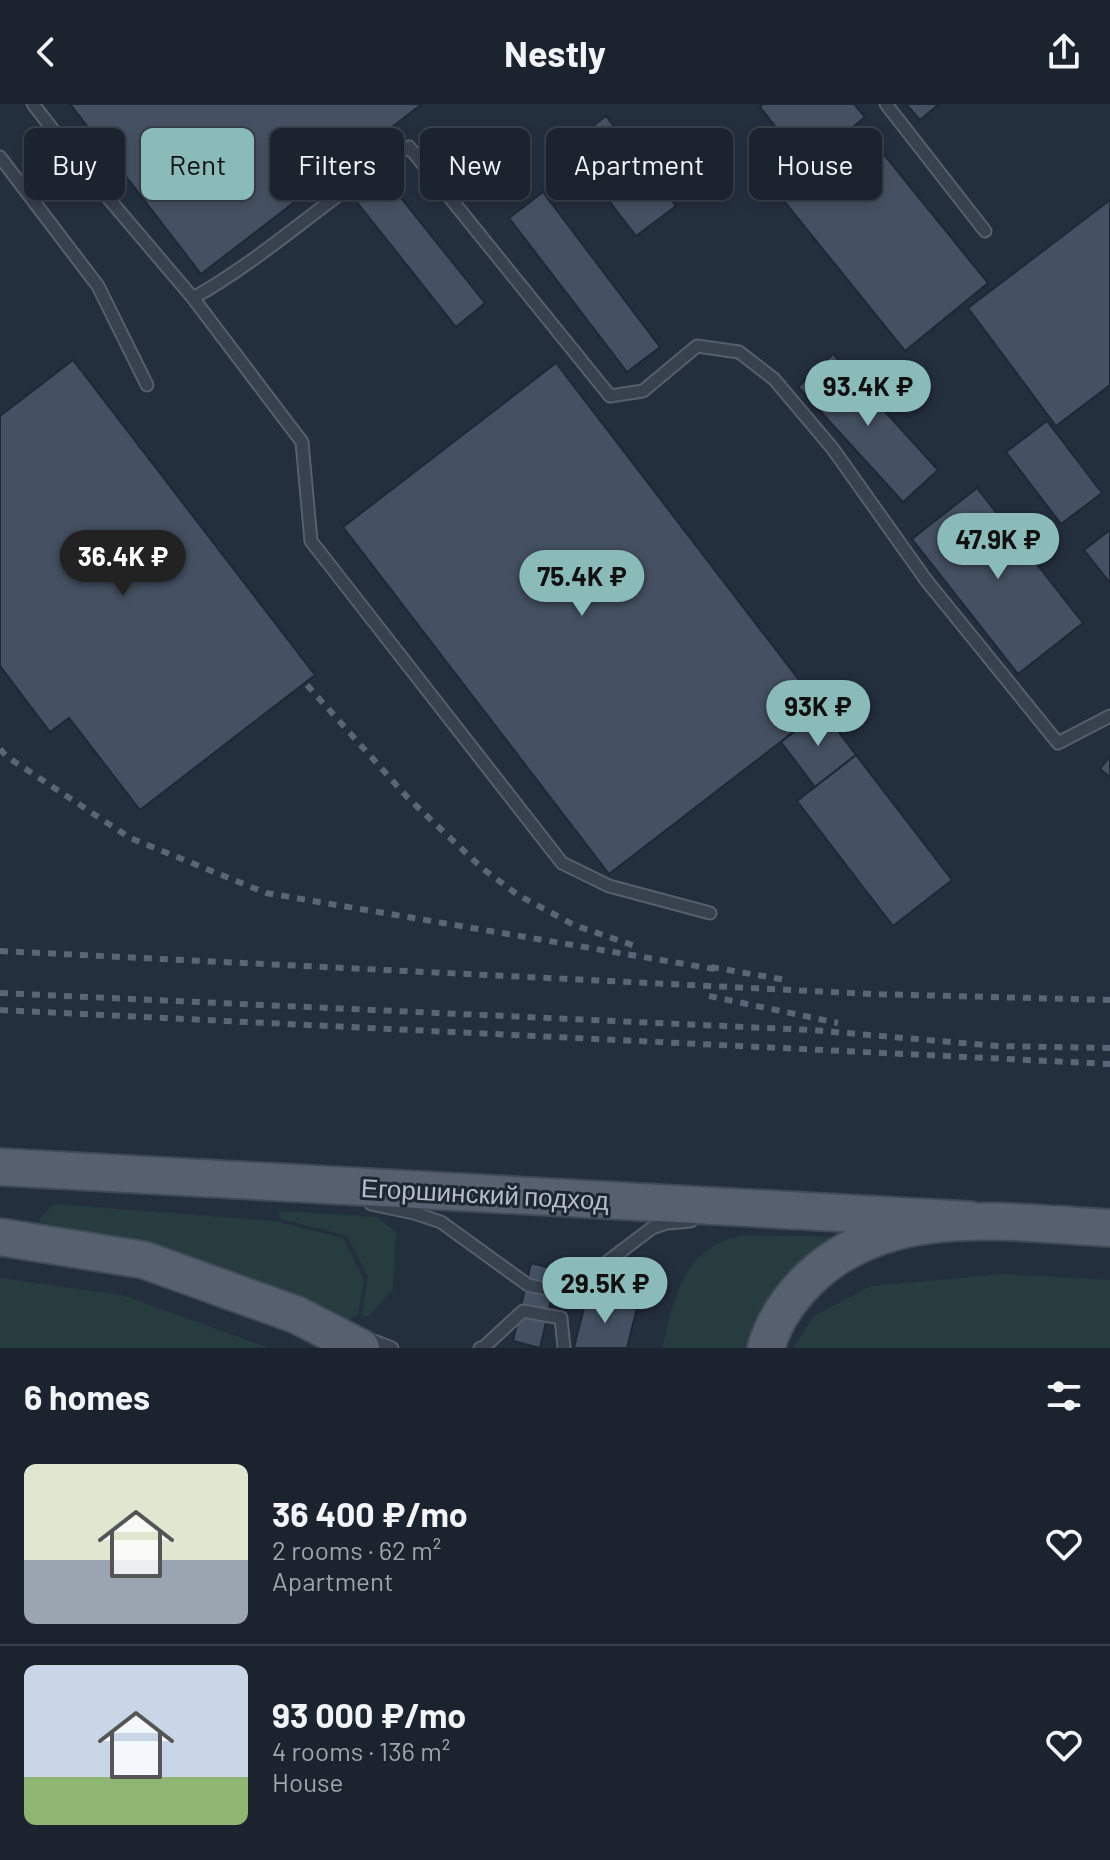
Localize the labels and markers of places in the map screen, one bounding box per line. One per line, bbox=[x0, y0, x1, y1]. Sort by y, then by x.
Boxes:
pin: 93.4K ₽ bbox=[794, 360, 942, 428]
pin: 47.9K ₽ bbox=[924, 513, 1072, 581]
pin: 36.4K ₽ bbox=[49, 530, 197, 598]
pin: 75.4K ₽ bbox=[508, 550, 656, 618]
pin: 93K ₽ bbox=[762, 680, 874, 748]
pin: 29.5K ₽ bbox=[531, 1257, 679, 1325]

